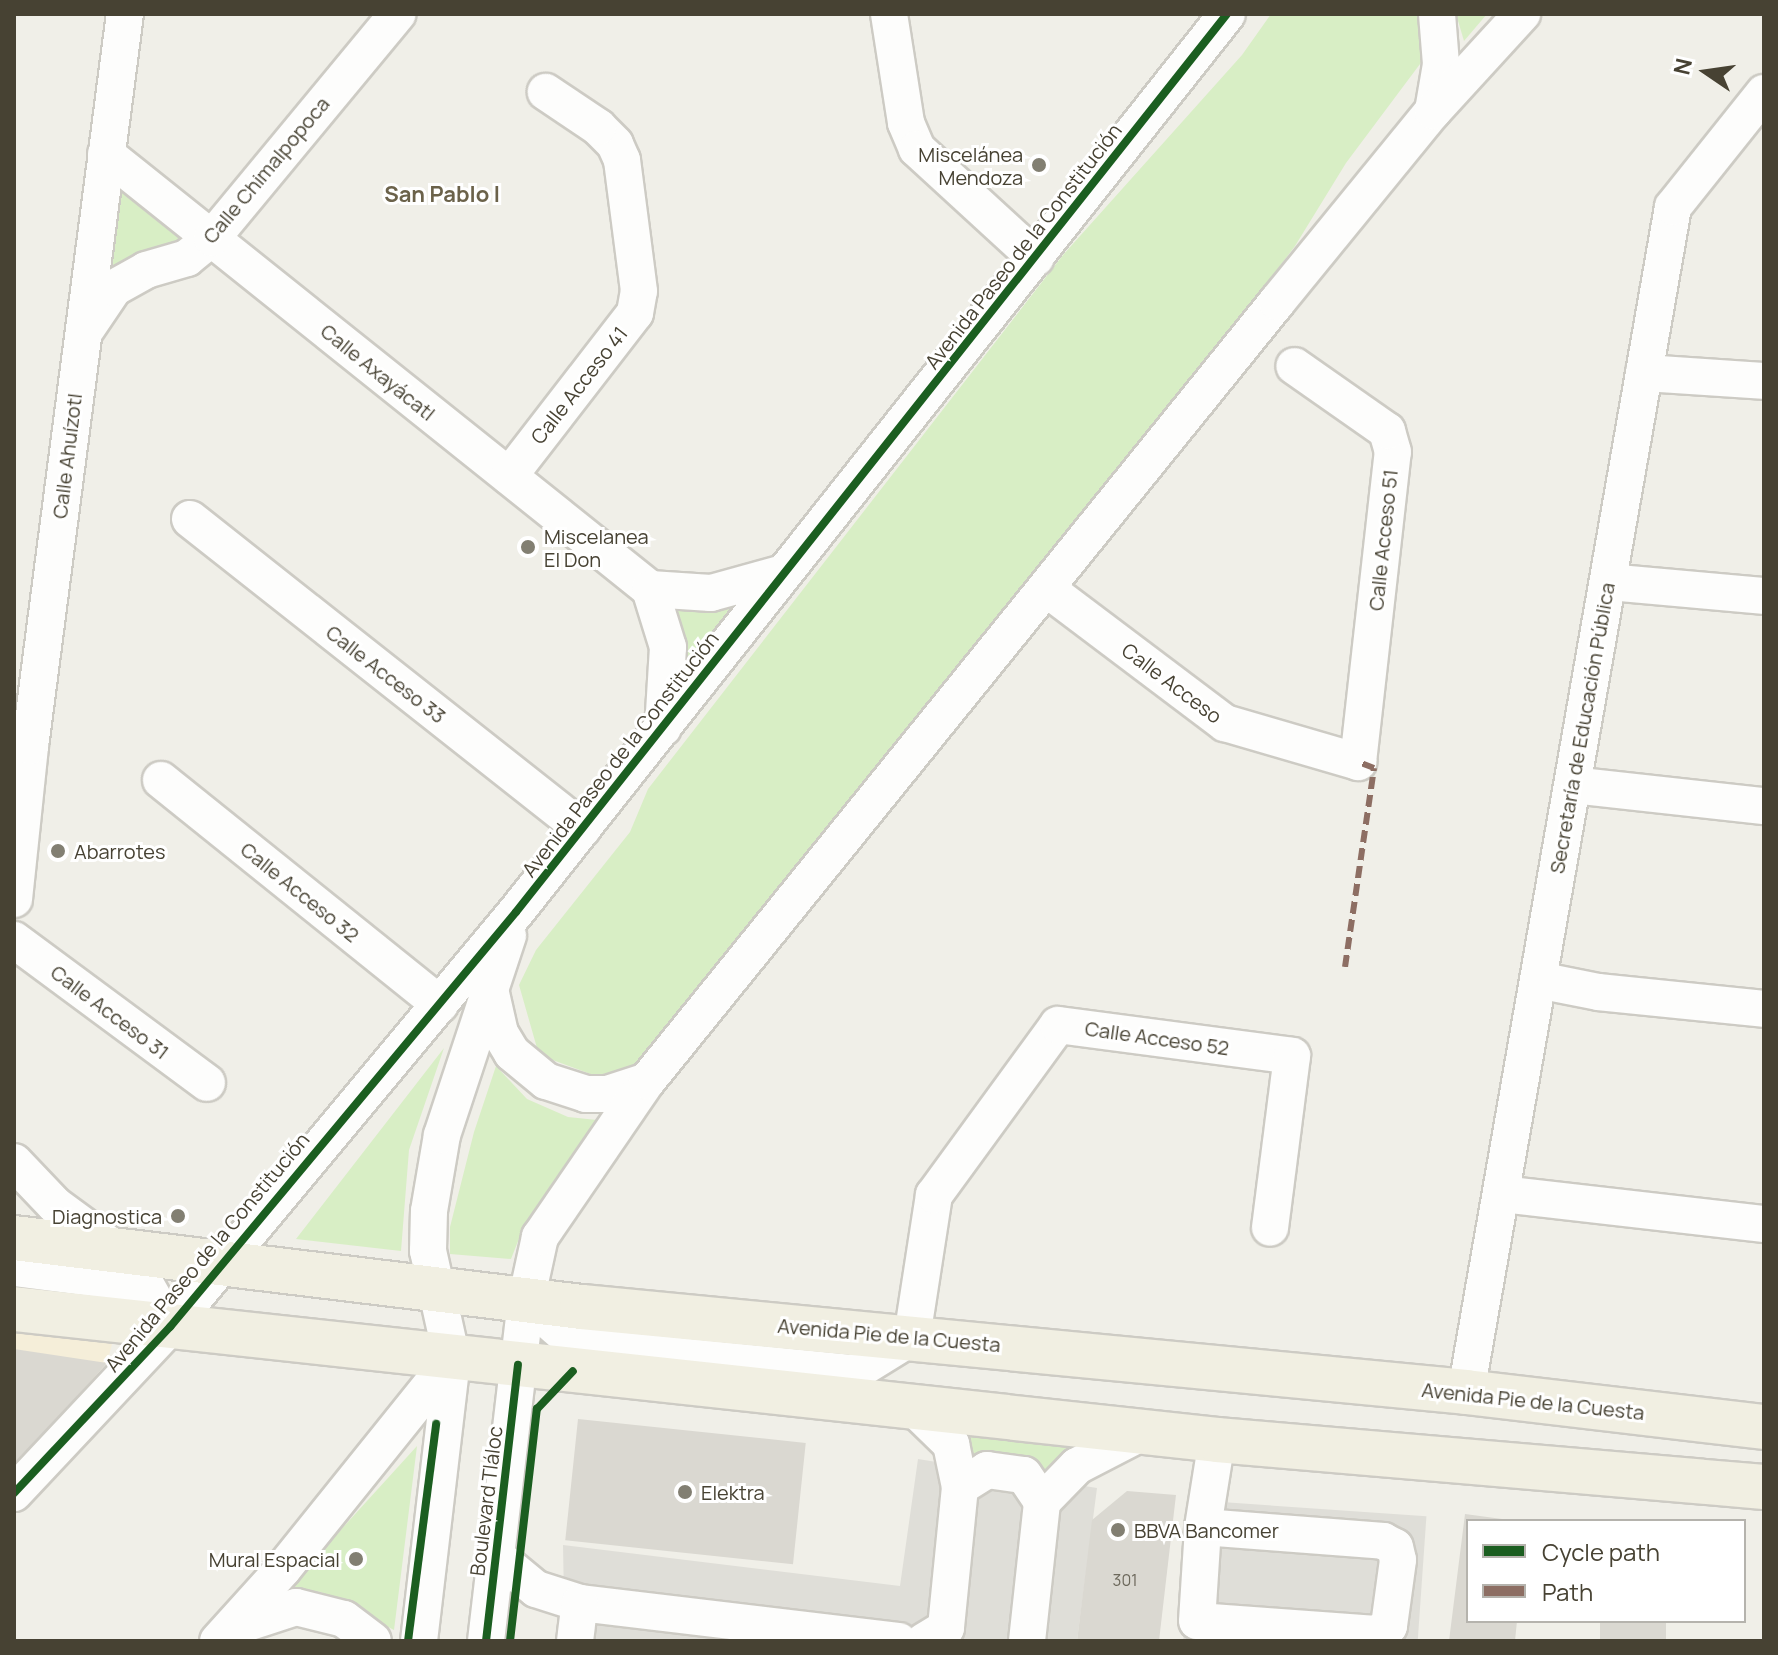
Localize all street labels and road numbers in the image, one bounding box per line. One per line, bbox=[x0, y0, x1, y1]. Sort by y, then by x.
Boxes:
street label: Calle Chimalpopoca bbox=[198, 92, 334, 248]
street label: Avenida Paseo de la Constitución bbox=[920, 119, 1126, 373]
street label: Calle Axayácatl bbox=[316, 319, 440, 425]
street label: Calle Acceso 41 bbox=[526, 322, 632, 448]
street label: Calle Ahuízotl bbox=[47, 392, 87, 520]
street label: Calle Acceso 51 bbox=[1364, 468, 1402, 612]
street label: Secretaría de Educación Pública bbox=[1545, 581, 1619, 875]
street label: Calle Acceso 33 bbox=[322, 620, 450, 728]
street label: Avenida Paseo de la Constitución bbox=[517, 627, 723, 881]
street label: Calle Acceso bbox=[1117, 638, 1227, 728]
street label: Calle Acceso 32 bbox=[236, 837, 364, 947]
street label: Calle Acceso 31 bbox=[46, 960, 174, 1064]
street label: Calle Acceso 52 bbox=[1084, 1016, 1230, 1060]
street label: Avenida Paseo de la Constitución bbox=[100, 1128, 314, 1376]
street label: Avenida Pie de la Cuesta bbox=[776, 1313, 1002, 1357]
street label: Avenida Pie de la Cuesta bbox=[1420, 1377, 1646, 1425]
street label: Boulevard Tláloc bbox=[465, 1425, 507, 1577]

